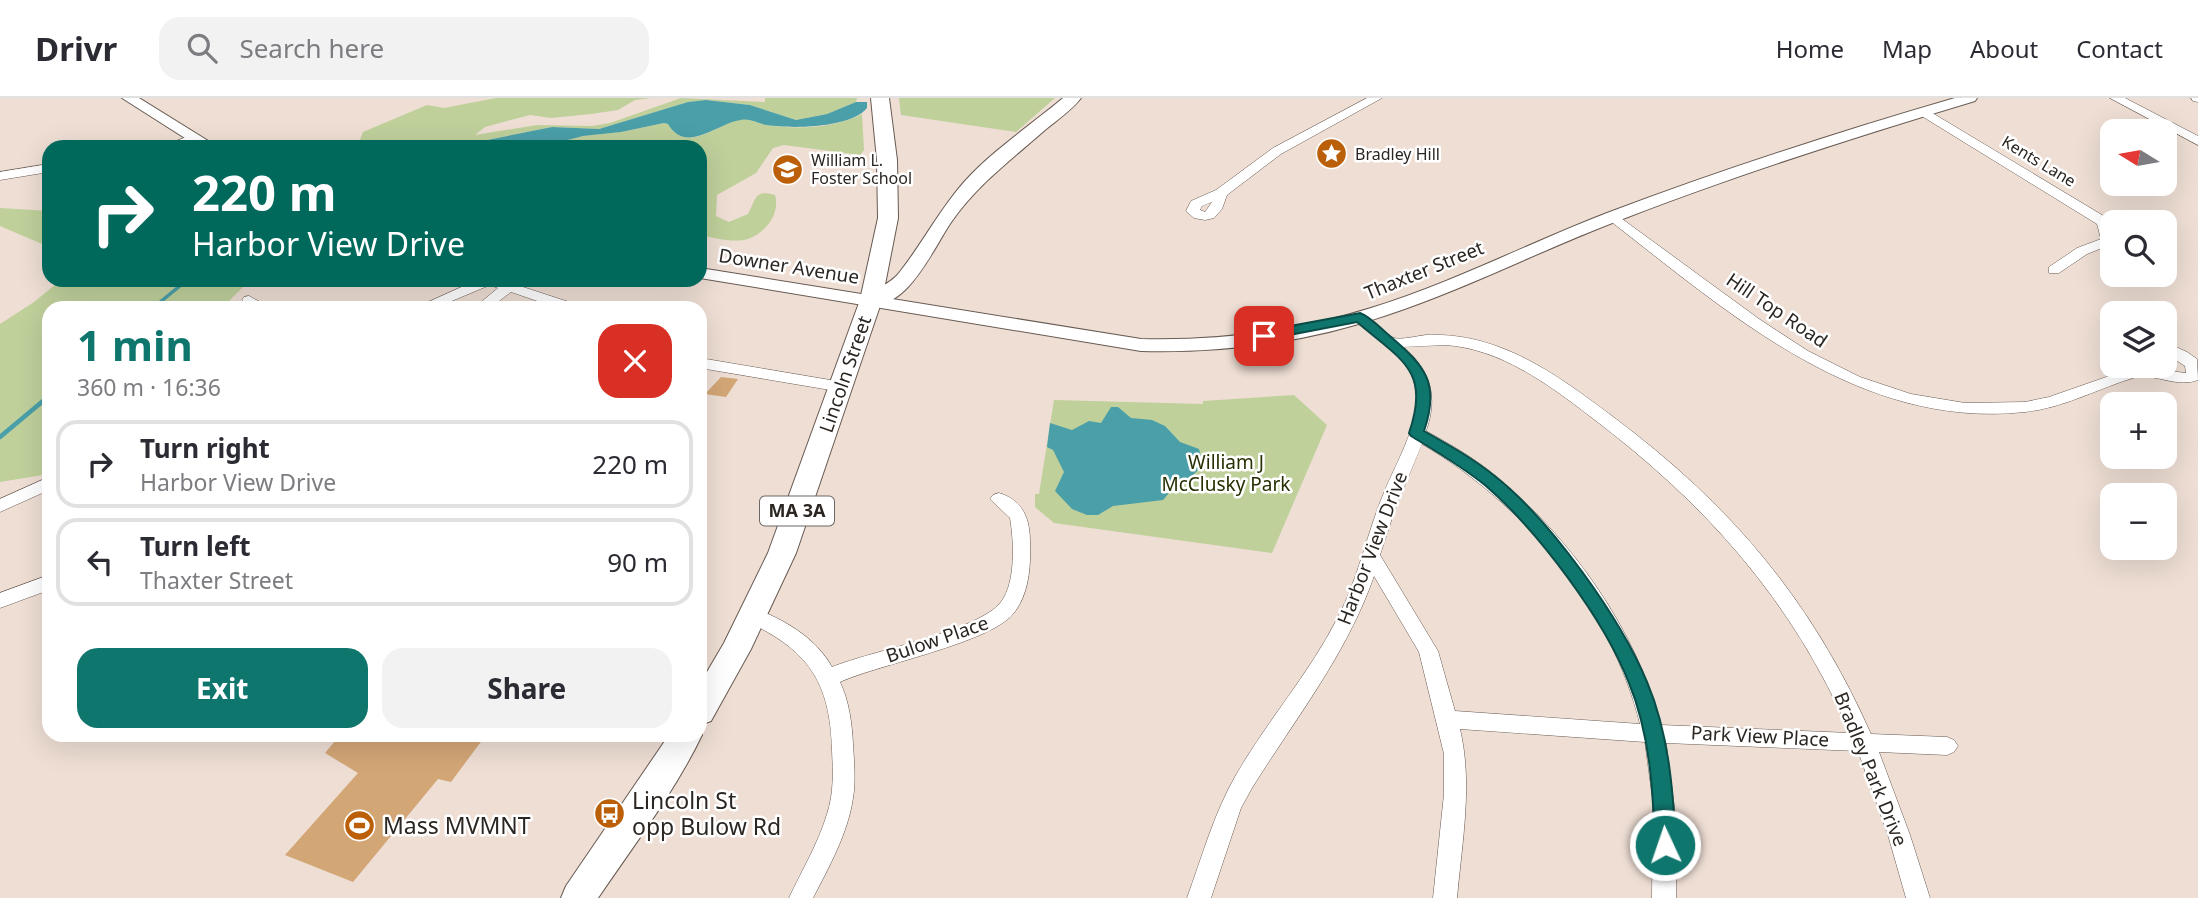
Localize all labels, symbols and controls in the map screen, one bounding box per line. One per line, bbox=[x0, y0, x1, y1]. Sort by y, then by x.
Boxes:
search box bbox=[159, 17, 649, 80]
text: Drivr bbox=[35, 26, 117, 71]
icon: search bbox=[183, 29, 221, 67]
text: Search here bbox=[239, 30, 384, 66]
text: Home bbox=[1776, 32, 1844, 65]
text: Map bbox=[1882, 32, 1932, 65]
text: About bbox=[1970, 32, 2038, 65]
text: Contact bbox=[2076, 32, 2163, 65]
north arrow bbox=[2100, 119, 2177, 196]
map controls bbox=[2100, 119, 2177, 560]
street label: Kents Lane bbox=[1998, 130, 2080, 192]
place icon: Bradley Hill bbox=[1315, 137, 1349, 171]
place label: Bradley Hill bbox=[1355, 143, 1440, 165]
place label: William L. Foster School bbox=[811, 149, 912, 189]
school or university icon: William L. Foster School bbox=[771, 152, 805, 186]
text: 220 m bbox=[192, 159, 337, 225]
icon: right bbox=[77, 168, 168, 259]
button: search bbox=[2100, 210, 2177, 287]
text: Harbor View Drive bbox=[192, 222, 465, 265]
street label: Thaxter Street bbox=[1361, 234, 1488, 306]
street label: Downer Avenue bbox=[717, 242, 861, 290]
street label: Hill Top Road bbox=[1721, 267, 1833, 353]
button: layers bbox=[2100, 301, 2177, 378]
pin bbox=[1234, 306, 1294, 366]
street label: Lincoln Street bbox=[813, 312, 877, 436]
text: 1 min bbox=[77, 316, 193, 373]
icon: arrive bbox=[1245, 317, 1283, 355]
button: close bbox=[598, 324, 672, 398]
text: 360 m · 16:36 bbox=[77, 371, 221, 403]
button: + bbox=[2100, 392, 2177, 469]
text: Turn right bbox=[140, 430, 270, 466]
icon: right bbox=[81, 445, 119, 483]
text: 220 m bbox=[592, 446, 668, 482]
park label: William J McClusky Park bbox=[1161, 449, 1291, 497]
text: Harbor View Drive bbox=[140, 466, 336, 498]
street label: Harbor View Drive bbox=[1331, 468, 1413, 628]
button: − bbox=[2100, 483, 2177, 560]
road number: MA 3A bbox=[760, 496, 834, 526]
text: Turn left bbox=[140, 528, 251, 564]
icon: left bbox=[81, 543, 119, 581]
text: 90 m bbox=[607, 544, 668, 580]
text: Thaxter Street bbox=[140, 564, 293, 596]
street label: Bulow Place bbox=[882, 609, 992, 669]
button: Exit bbox=[77, 648, 368, 728]
button: Share bbox=[382, 648, 672, 728]
street label: Bradley Park Drive bbox=[1828, 688, 1914, 850]
street label: Park View Place bbox=[1690, 719, 1830, 753]
place label: Lincoln St opp Bulow Rd bbox=[632, 784, 781, 842]
bus stop icon: Lincoln St opp Bulow Rd bbox=[592, 797, 626, 831]
position arrow bbox=[1628, 808, 1702, 882]
sports icon: Mass MVMNT bbox=[343, 809, 377, 843]
place label: Mass MVMNT bbox=[383, 809, 531, 841]

